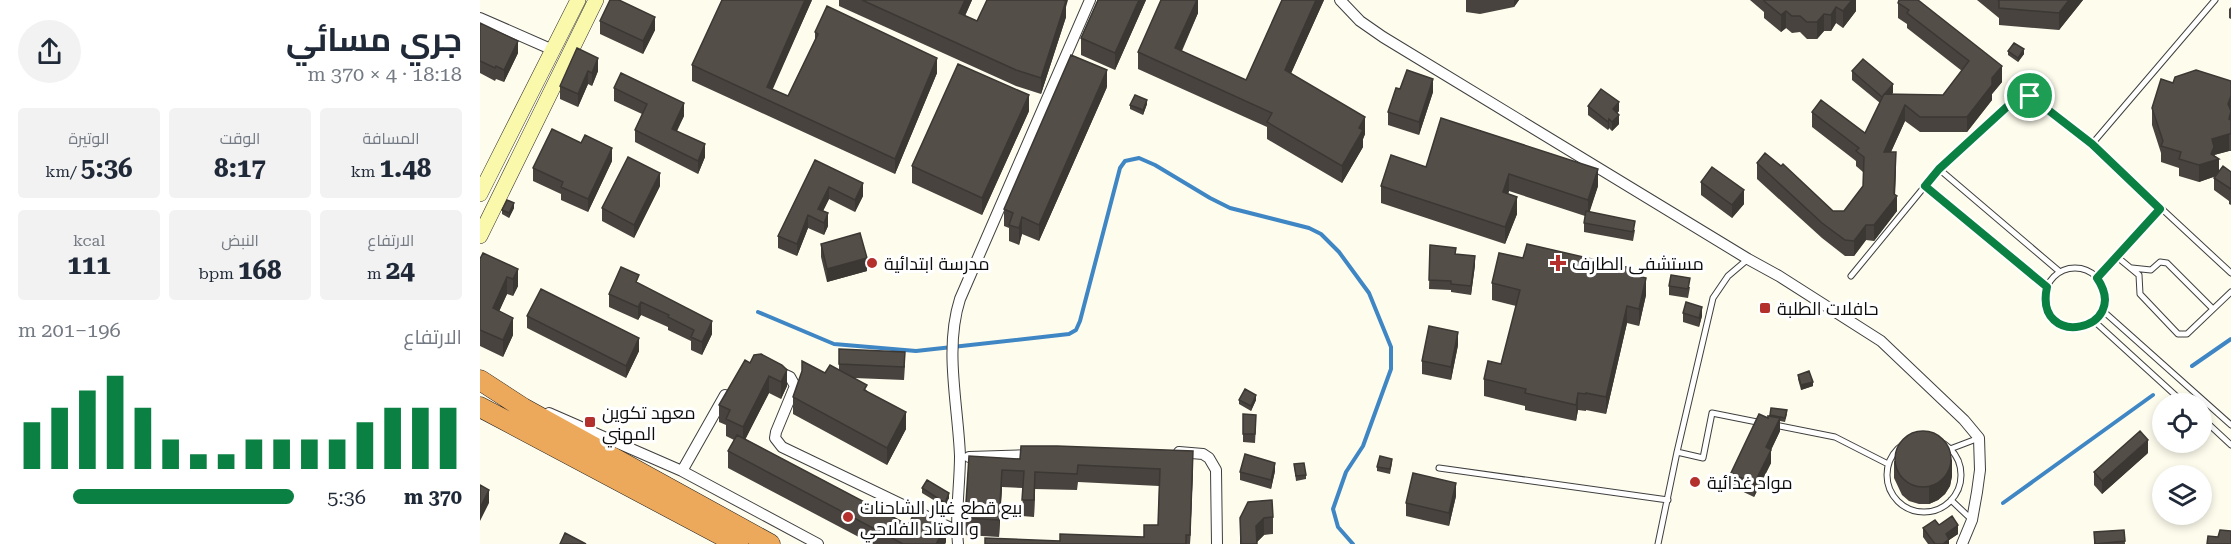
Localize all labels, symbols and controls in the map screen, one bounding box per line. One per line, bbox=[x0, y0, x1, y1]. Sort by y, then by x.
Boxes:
button: share bbox=[18, 20, 81, 83]
text: جري مسائي bbox=[286, 20, 462, 59]
text: 18:18 · 4 × 370 m bbox=[307, 62, 462, 86]
pin bbox=[2004, 70, 2055, 121]
icon: arrive bbox=[2013, 79, 2046, 112]
text: الوتيرة bbox=[68, 129, 110, 148]
text: الوقت bbox=[220, 129, 260, 148]
text: المسافة bbox=[363, 129, 419, 148]
text: 5:36 bbox=[81, 153, 133, 183]
text: 8:17 bbox=[214, 153, 266, 183]
text: 1.48 bbox=[379, 153, 431, 183]
text: /km bbox=[45, 162, 81, 181]
text: km bbox=[351, 162, 379, 181]
text: kcal bbox=[73, 231, 105, 250]
text: النبض bbox=[221, 231, 259, 250]
text: الارتفاع bbox=[368, 231, 414, 250]
text: 111 bbox=[67, 250, 111, 280]
place label: مدرسة ابتدائية bbox=[884, 253, 990, 275]
place label: مستشفى الطارف bbox=[1572, 253, 1704, 275]
marker: مستشفى الطارف bbox=[1549, 254, 1567, 272]
text: 168 bbox=[238, 255, 282, 285]
text: 24 bbox=[386, 255, 415, 285]
marker: مدرسة ابتدائية bbox=[865, 256, 879, 270]
text: bpm bbox=[198, 264, 238, 283]
text: m bbox=[367, 264, 386, 283]
place label: حافلات الطلبة bbox=[1777, 298, 1879, 319]
marker: حافلات الطلبة bbox=[1758, 301, 1772, 315]
text: 196–201 m bbox=[18, 318, 121, 342]
text: الارتفاع bbox=[403, 325, 462, 349]
map controls bbox=[2152, 393, 2212, 525]
button: locate bbox=[2152, 393, 2212, 453]
place label: معهد تكوين المهني bbox=[602, 402, 696, 448]
marker: معهد تكوين المهني bbox=[583, 415, 597, 429]
button: layers bbox=[2152, 465, 2212, 525]
place label: مواد غذائية bbox=[1707, 472, 1793, 494]
marker: مواد غذائية bbox=[1688, 475, 1702, 489]
text: 5:36 bbox=[327, 485, 366, 509]
text: 370 m bbox=[404, 485, 462, 509]
place label: بيع قطع غيار الشاحنات و العتاد الفلاحي bbox=[860, 497, 1022, 543]
marker: بيع قطع غيار الشاحنات و العتاد الفلاحي bbox=[841, 510, 855, 524]

